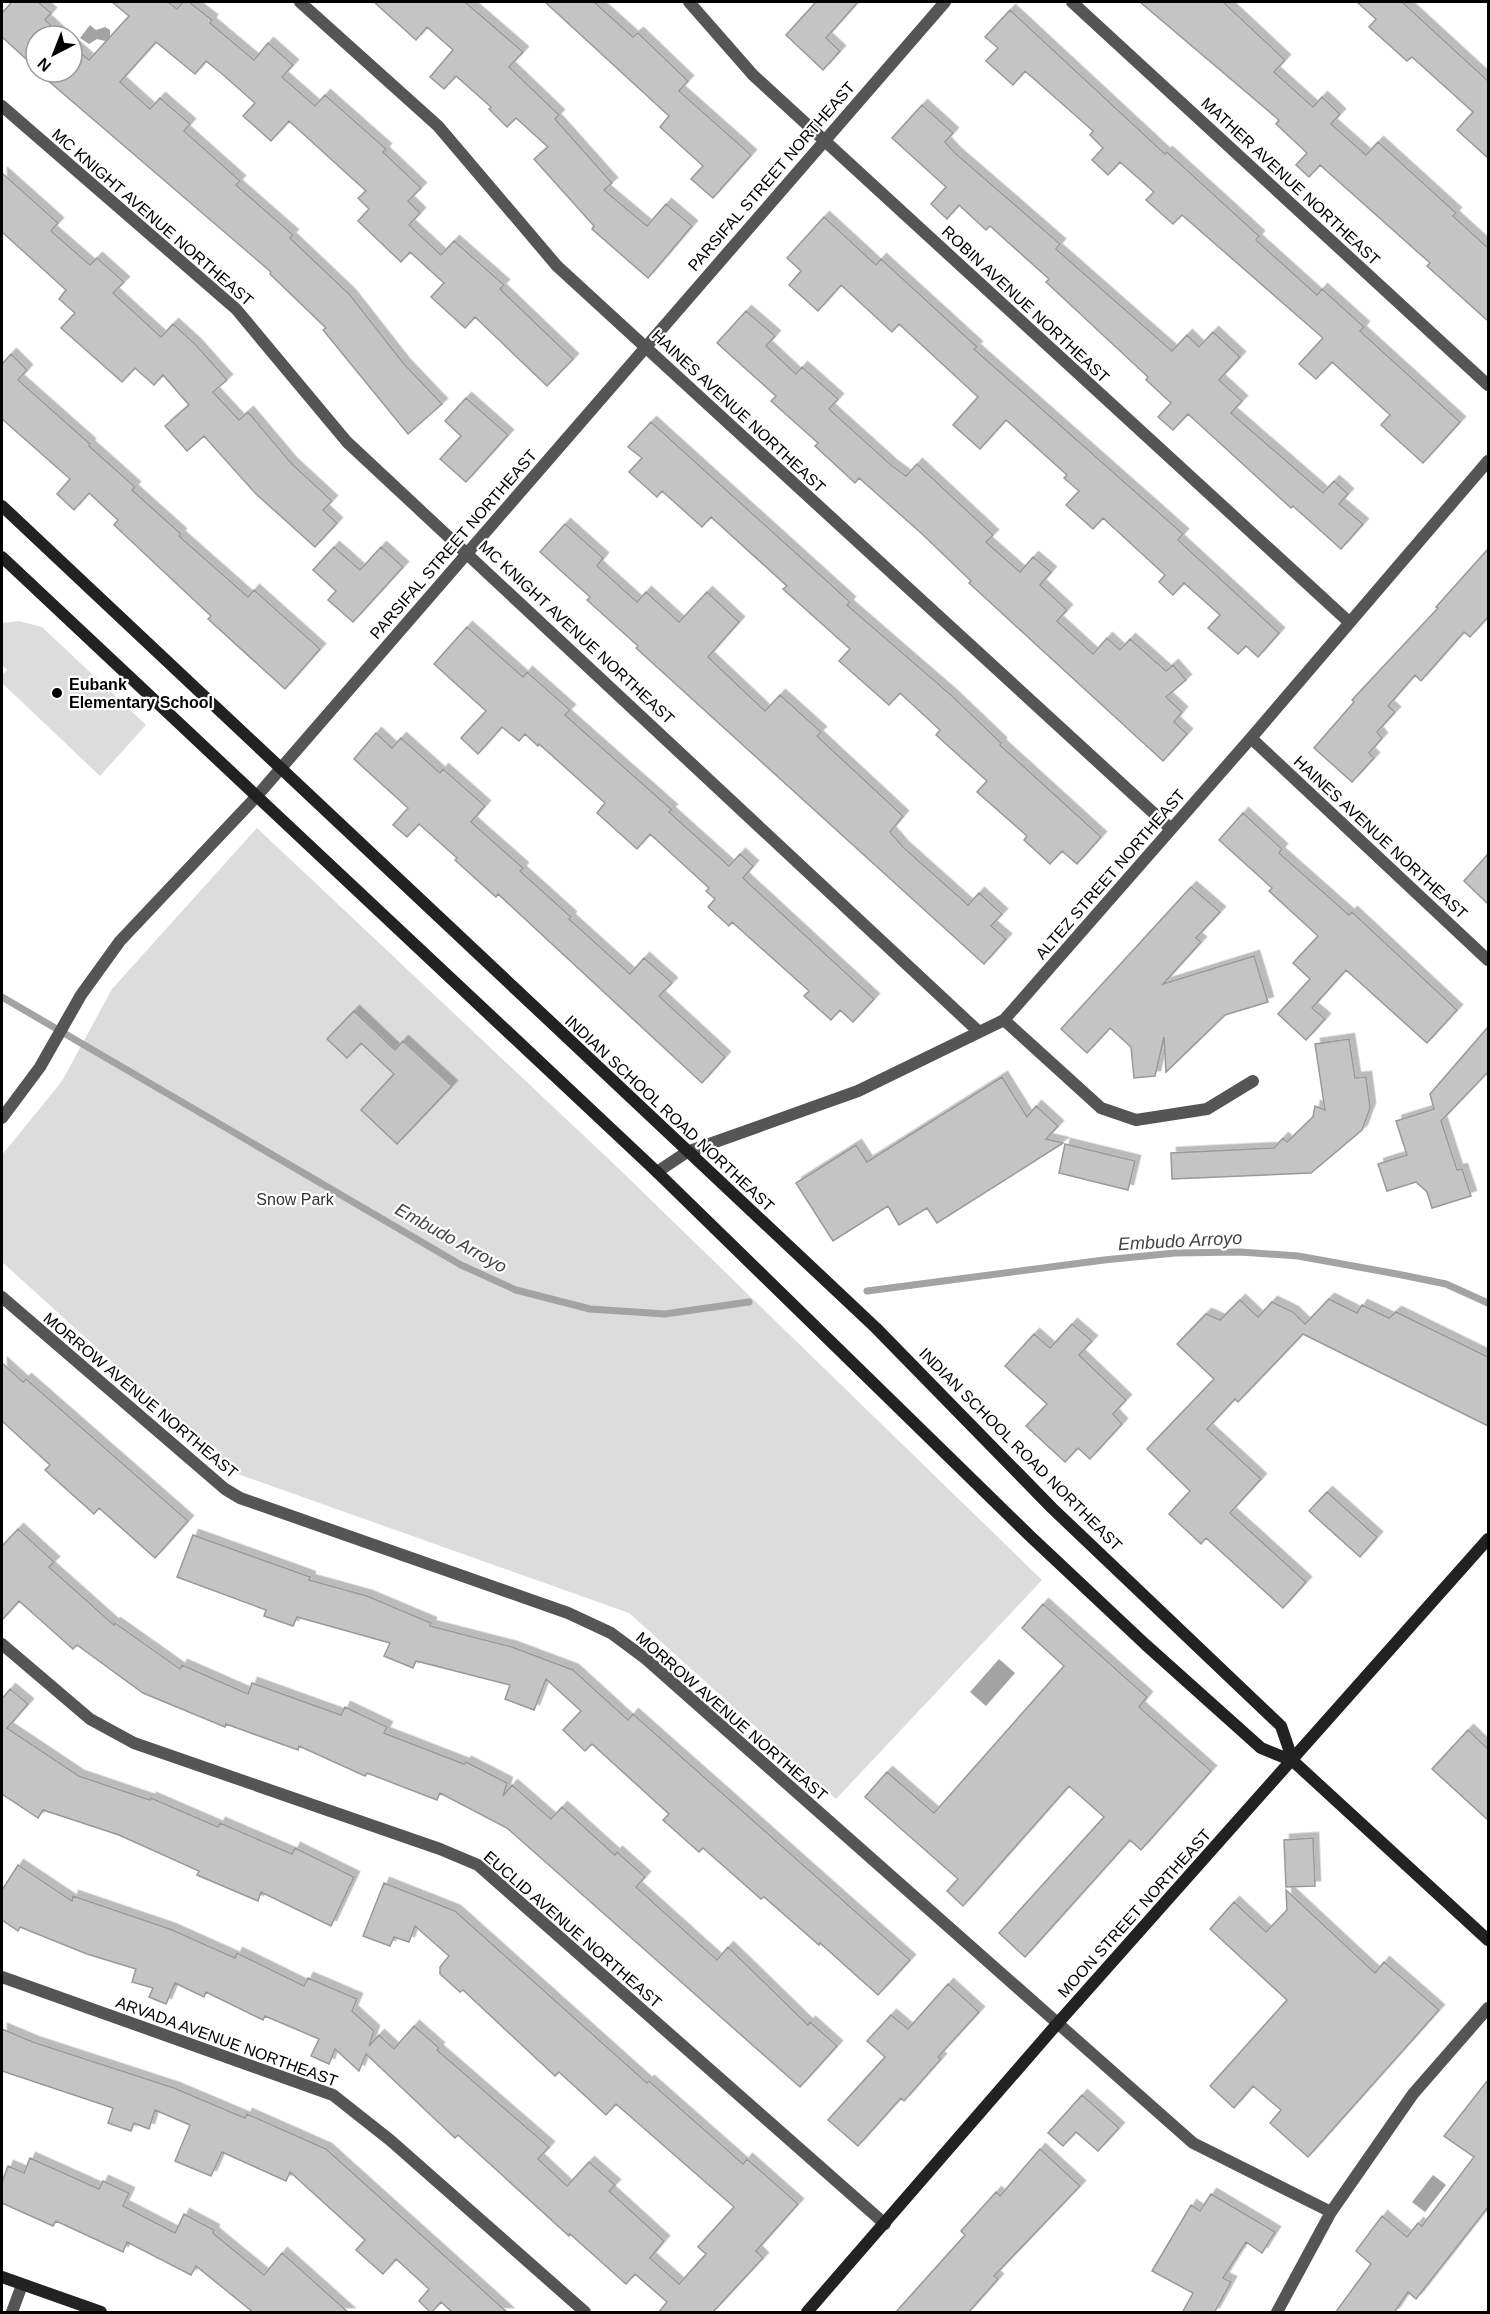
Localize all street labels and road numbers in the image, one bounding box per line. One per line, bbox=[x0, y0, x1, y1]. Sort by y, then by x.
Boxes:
street label: PARSIFAL STREET NORTHEAST bbox=[685, 78, 858, 274]
street label: MATHER AVENUE NORTHEAST bbox=[1198, 94, 1383, 269]
street label: MC KNIGHT AVENUE NORTHEAST bbox=[49, 126, 257, 309]
street label: ROBIN AVENUE NORTHEAST bbox=[939, 223, 1113, 386]
street label: HAINES AVENUE NORTHEAST bbox=[649, 327, 829, 496]
street label: PARSIFAL STREET NORTHEAST bbox=[367, 446, 540, 642]
street label: MC KNIGHT AVENUE NORTHEAST bbox=[476, 537, 678, 728]
street label: HAINES AVENUE NORTHEAST bbox=[1291, 753, 1471, 922]
street label: ALTEZ STREET NORTHEAST bbox=[1032, 786, 1189, 962]
street label: INDIAN SCHOOL ROAD NORTHEAST bbox=[562, 1012, 778, 1215]
street label: MORROW AVENUE NORTHEAST bbox=[40, 1309, 241, 1482]
street label: INDIAN SCHOOL ROAD NORTHEAST bbox=[916, 1345, 1126, 1554]
street label: MORROW AVENUE NORTHEAST bbox=[633, 1629, 831, 1804]
street label: MOON STREET NORTHEAST bbox=[1054, 1826, 1214, 2001]
street label: EUCLID AVENUE NORTHEAST bbox=[480, 1848, 665, 2011]
street label: ARVADA AVENUE NORTHEAST bbox=[114, 1993, 340, 2090]

